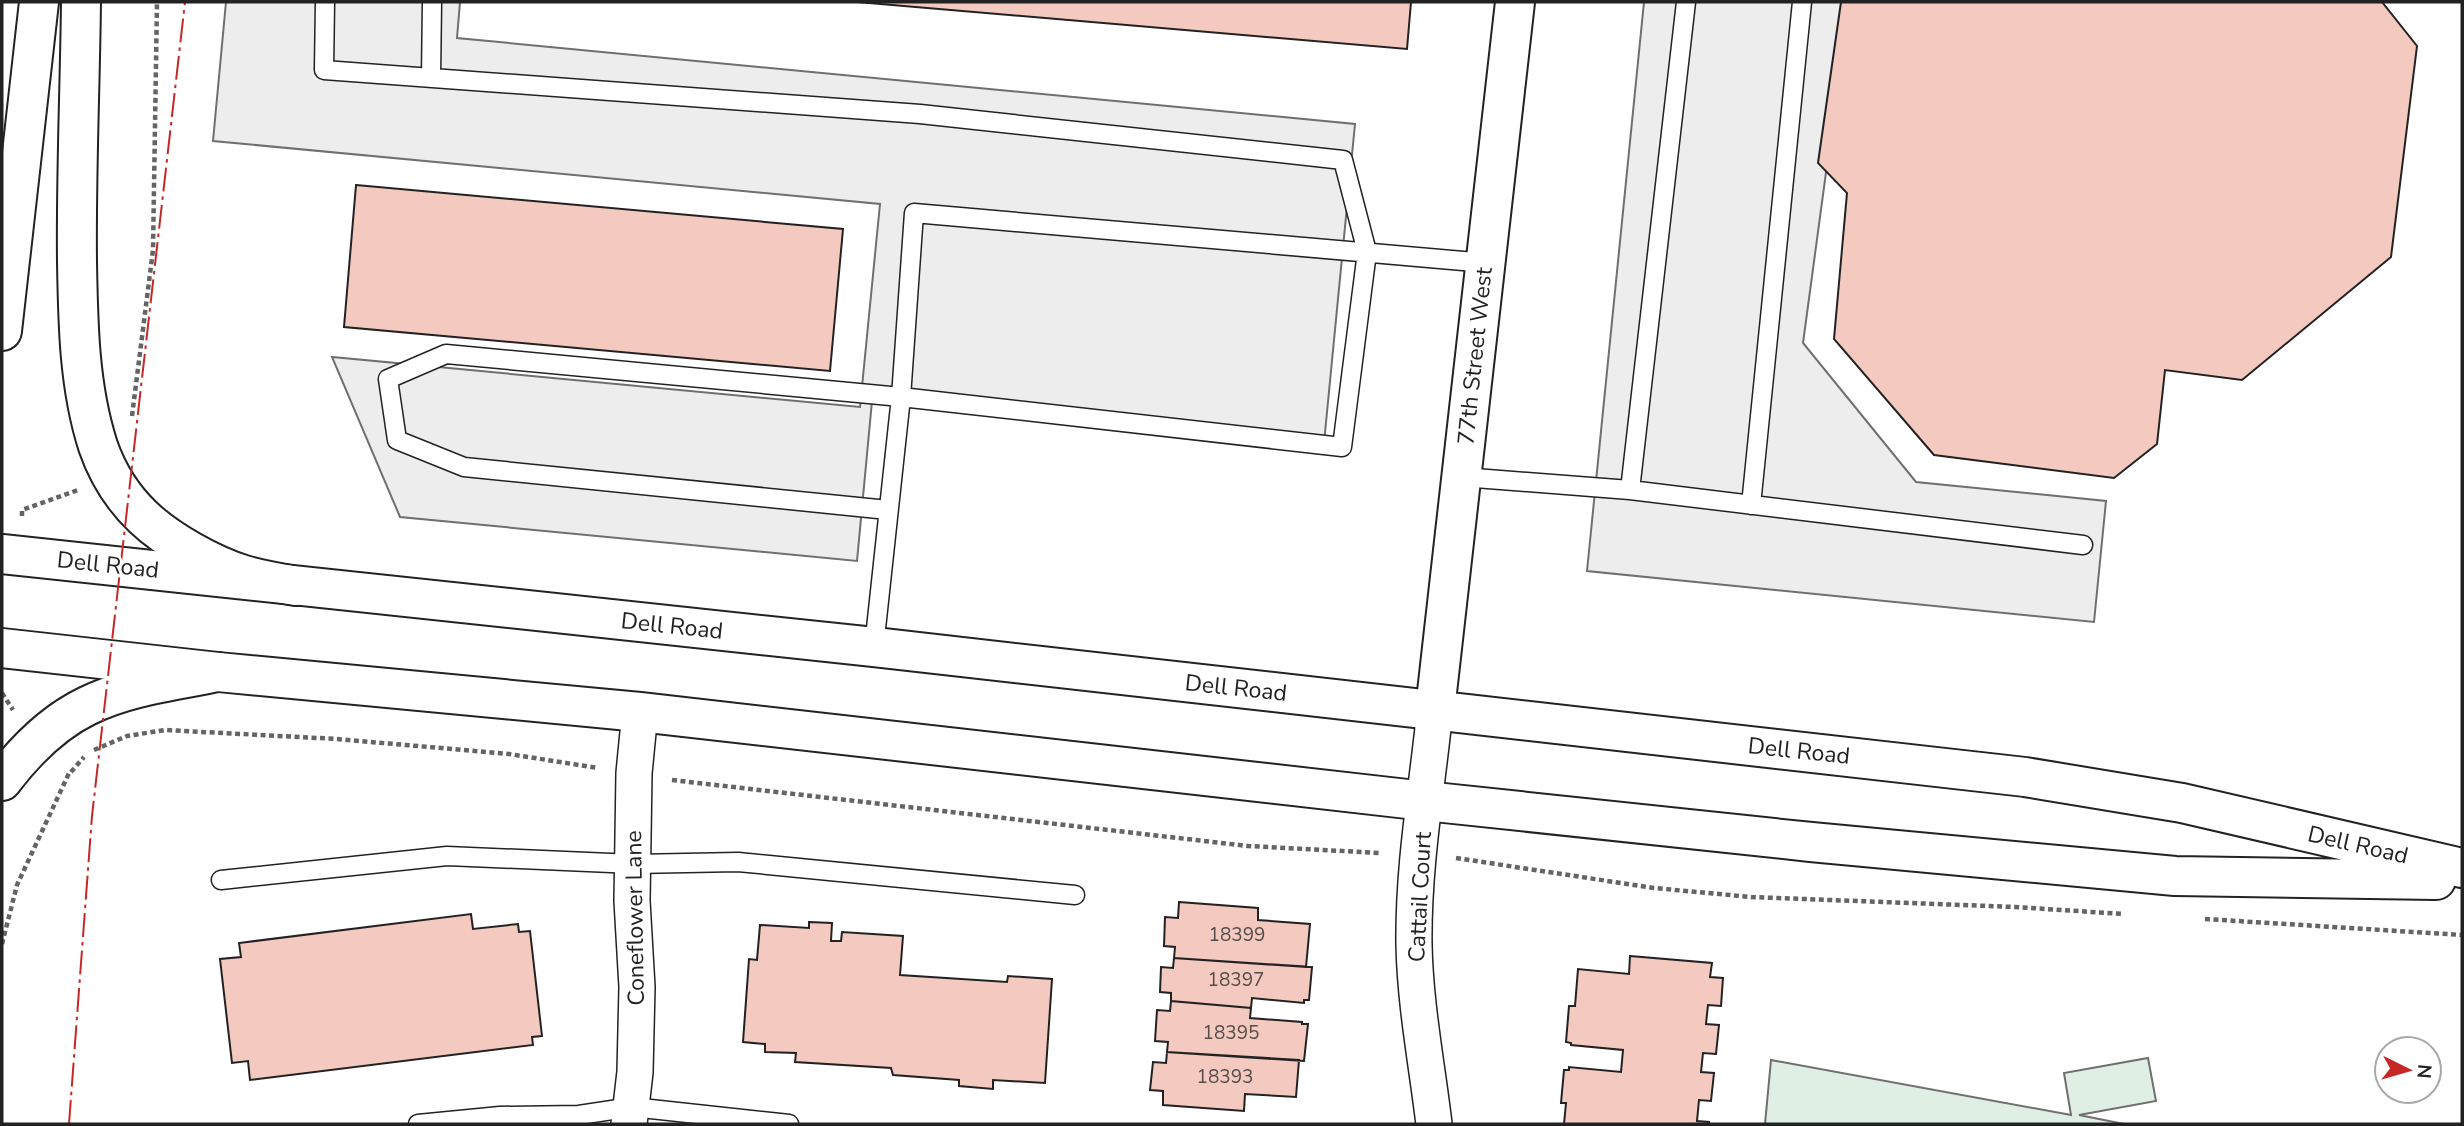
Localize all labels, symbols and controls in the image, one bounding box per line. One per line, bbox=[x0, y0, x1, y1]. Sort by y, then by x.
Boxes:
street label: 77th Street West bbox=[1450, 265, 1500, 446]
street label: Dell Road bbox=[55, 544, 161, 586]
street label: Dell Road bbox=[619, 605, 725, 647]
street label: Dell Road bbox=[1183, 667, 1289, 709]
street label: Dell Road bbox=[1746, 730, 1852, 772]
street label: Dell Road bbox=[2305, 818, 2411, 872]
street label: Coneflower Lane bbox=[618, 830, 652, 1006]
street label: Cattail Court bbox=[1401, 830, 1439, 963]
house number: 18399 bbox=[1208, 922, 1266, 948]
house number: 18397 bbox=[1207, 967, 1265, 993]
house number: 18395 bbox=[1202, 1020, 1260, 1046]
north arrow bbox=[2373, 1035, 2443, 1105]
text: N bbox=[2410, 1063, 2438, 1080]
house number: 18393 bbox=[1196, 1064, 1254, 1090]

